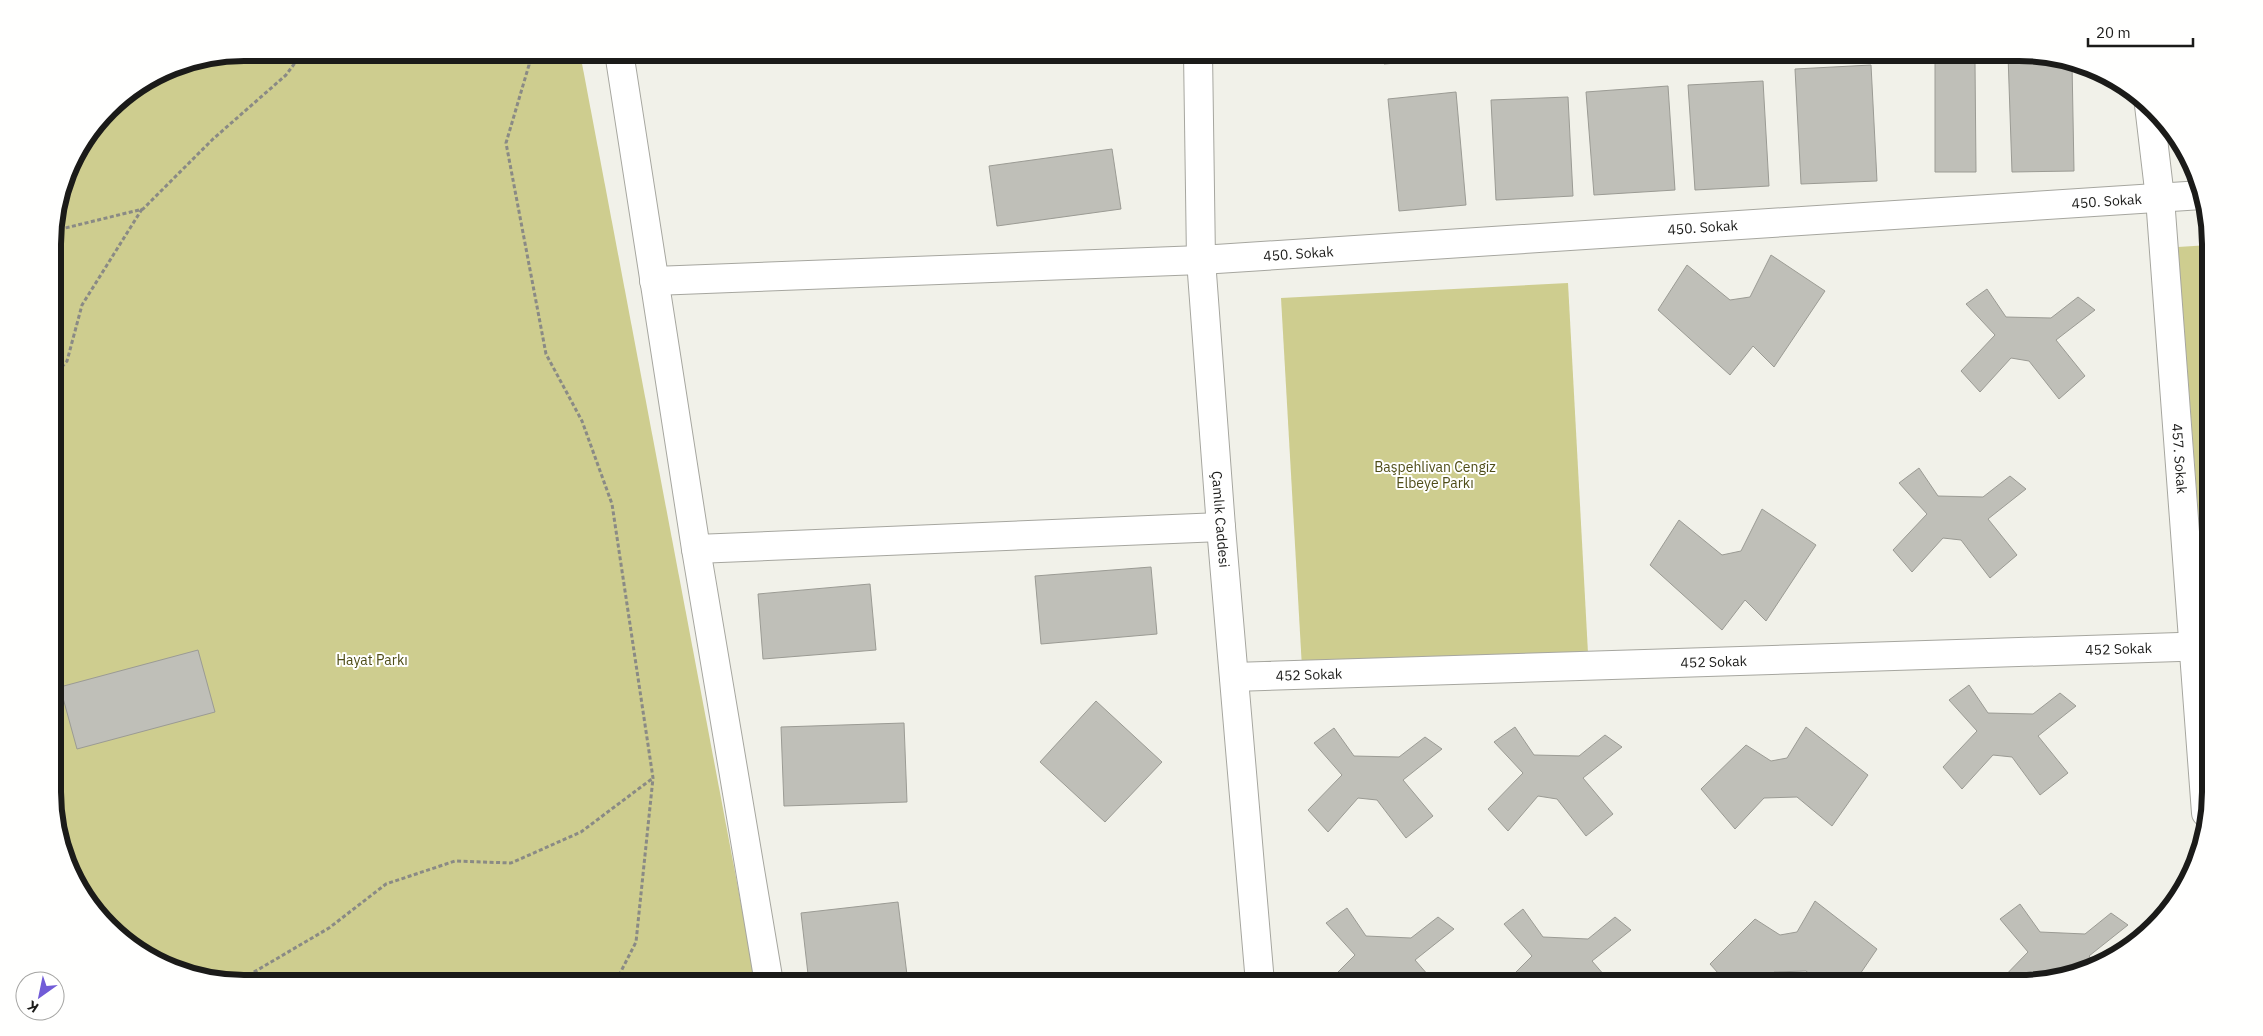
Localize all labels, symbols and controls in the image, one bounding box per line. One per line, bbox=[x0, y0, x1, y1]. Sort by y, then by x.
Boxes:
scale bar bbox=[2088, 15, 2193, 47]
text: 20 m bbox=[2096, 23, 2131, 42]
street label: 450. Sokak bbox=[2071, 190, 2143, 212]
street label: 450. Sokak bbox=[1667, 216, 1739, 239]
street label: 450. Sokak bbox=[1263, 242, 1335, 265]
street label: 457. Sokak bbox=[2168, 423, 2191, 495]
park label: Başpehlivan Cengiz Elbeye Parkı bbox=[1374, 458, 1496, 492]
street label: Çamlık Caddesi bbox=[1208, 470, 1233, 568]
street label: 452 Sokak bbox=[2085, 639, 2153, 659]
park label: Hayat Parkı bbox=[336, 651, 408, 669]
street label: 452 Sokak bbox=[1680, 652, 1748, 672]
street label: 452 Sokak bbox=[1275, 665, 1343, 685]
north arrow bbox=[15, 971, 65, 1021]
text: K bbox=[24, 997, 42, 1017]

